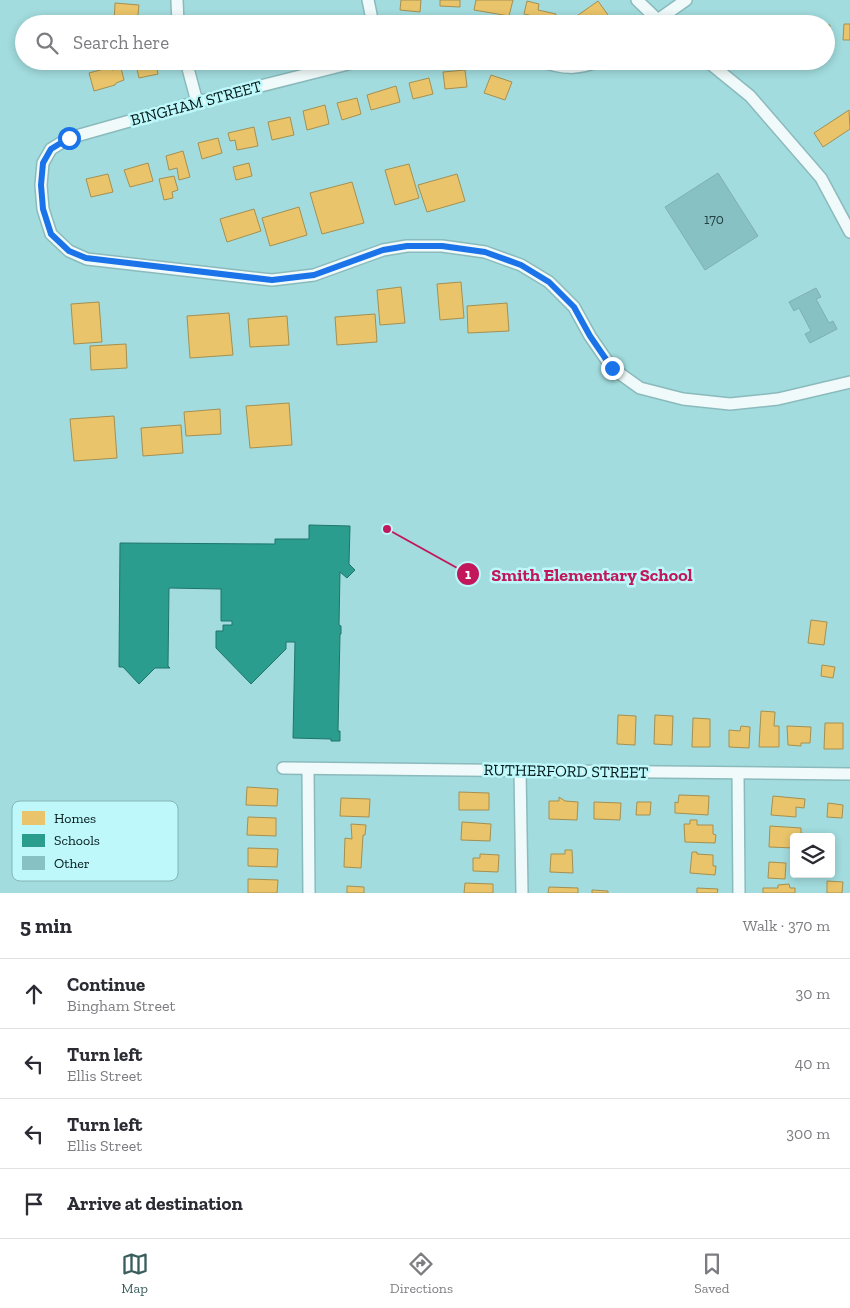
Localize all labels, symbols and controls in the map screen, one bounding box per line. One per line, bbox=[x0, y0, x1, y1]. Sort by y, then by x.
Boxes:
search box bbox=[15, 15, 835, 70]
icon: search bbox=[33, 29, 61, 57]
text: Search here bbox=[73, 31, 169, 54]
street label: BINGHAM STREET bbox=[128, 76, 264, 130]
route start bbox=[58, 127, 81, 150]
house number: 170 bbox=[704, 211, 724, 228]
route end bbox=[601, 357, 624, 380]
callout: Smith Elementary School bbox=[456, 558, 703, 591]
text: Smith Elementary School bbox=[491, 564, 693, 586]
text: 1 bbox=[465, 565, 471, 583]
street label: RUTHERFORD STREET bbox=[484, 760, 649, 782]
legend bbox=[12, 801, 178, 881]
text: Homes bbox=[54, 810, 96, 827]
text: Schools bbox=[54, 832, 100, 849]
map controls bbox=[790, 833, 835, 878]
button: layers bbox=[790, 833, 835, 878]
text: Other bbox=[54, 855, 90, 872]
text: 5 min bbox=[20, 913, 72, 938]
text: Walk · 370 m bbox=[743, 916, 830, 935]
text: Continue bbox=[67, 973, 145, 996]
icon: ahead bbox=[20, 980, 48, 1008]
text: 30 m bbox=[796, 984, 830, 1003]
text: Bingham Street bbox=[67, 996, 175, 1015]
text: Turn left bbox=[67, 1043, 142, 1066]
icon: left bbox=[20, 1050, 48, 1078]
text: 40 m bbox=[795, 1054, 830, 1073]
text: Ellis Street bbox=[67, 1066, 142, 1085]
text: Turn left bbox=[67, 1113, 142, 1136]
icon: left bbox=[20, 1120, 48, 1148]
text: 300 m bbox=[786, 1124, 830, 1143]
text: Ellis Street bbox=[67, 1136, 142, 1155]
icon: arrive bbox=[20, 1190, 48, 1218]
text: Arrive at destination bbox=[67, 1192, 243, 1215]
tab: Map bbox=[121, 1250, 149, 1297]
tab: Directions bbox=[390, 1250, 453, 1297]
tab: Saved bbox=[694, 1250, 729, 1297]

